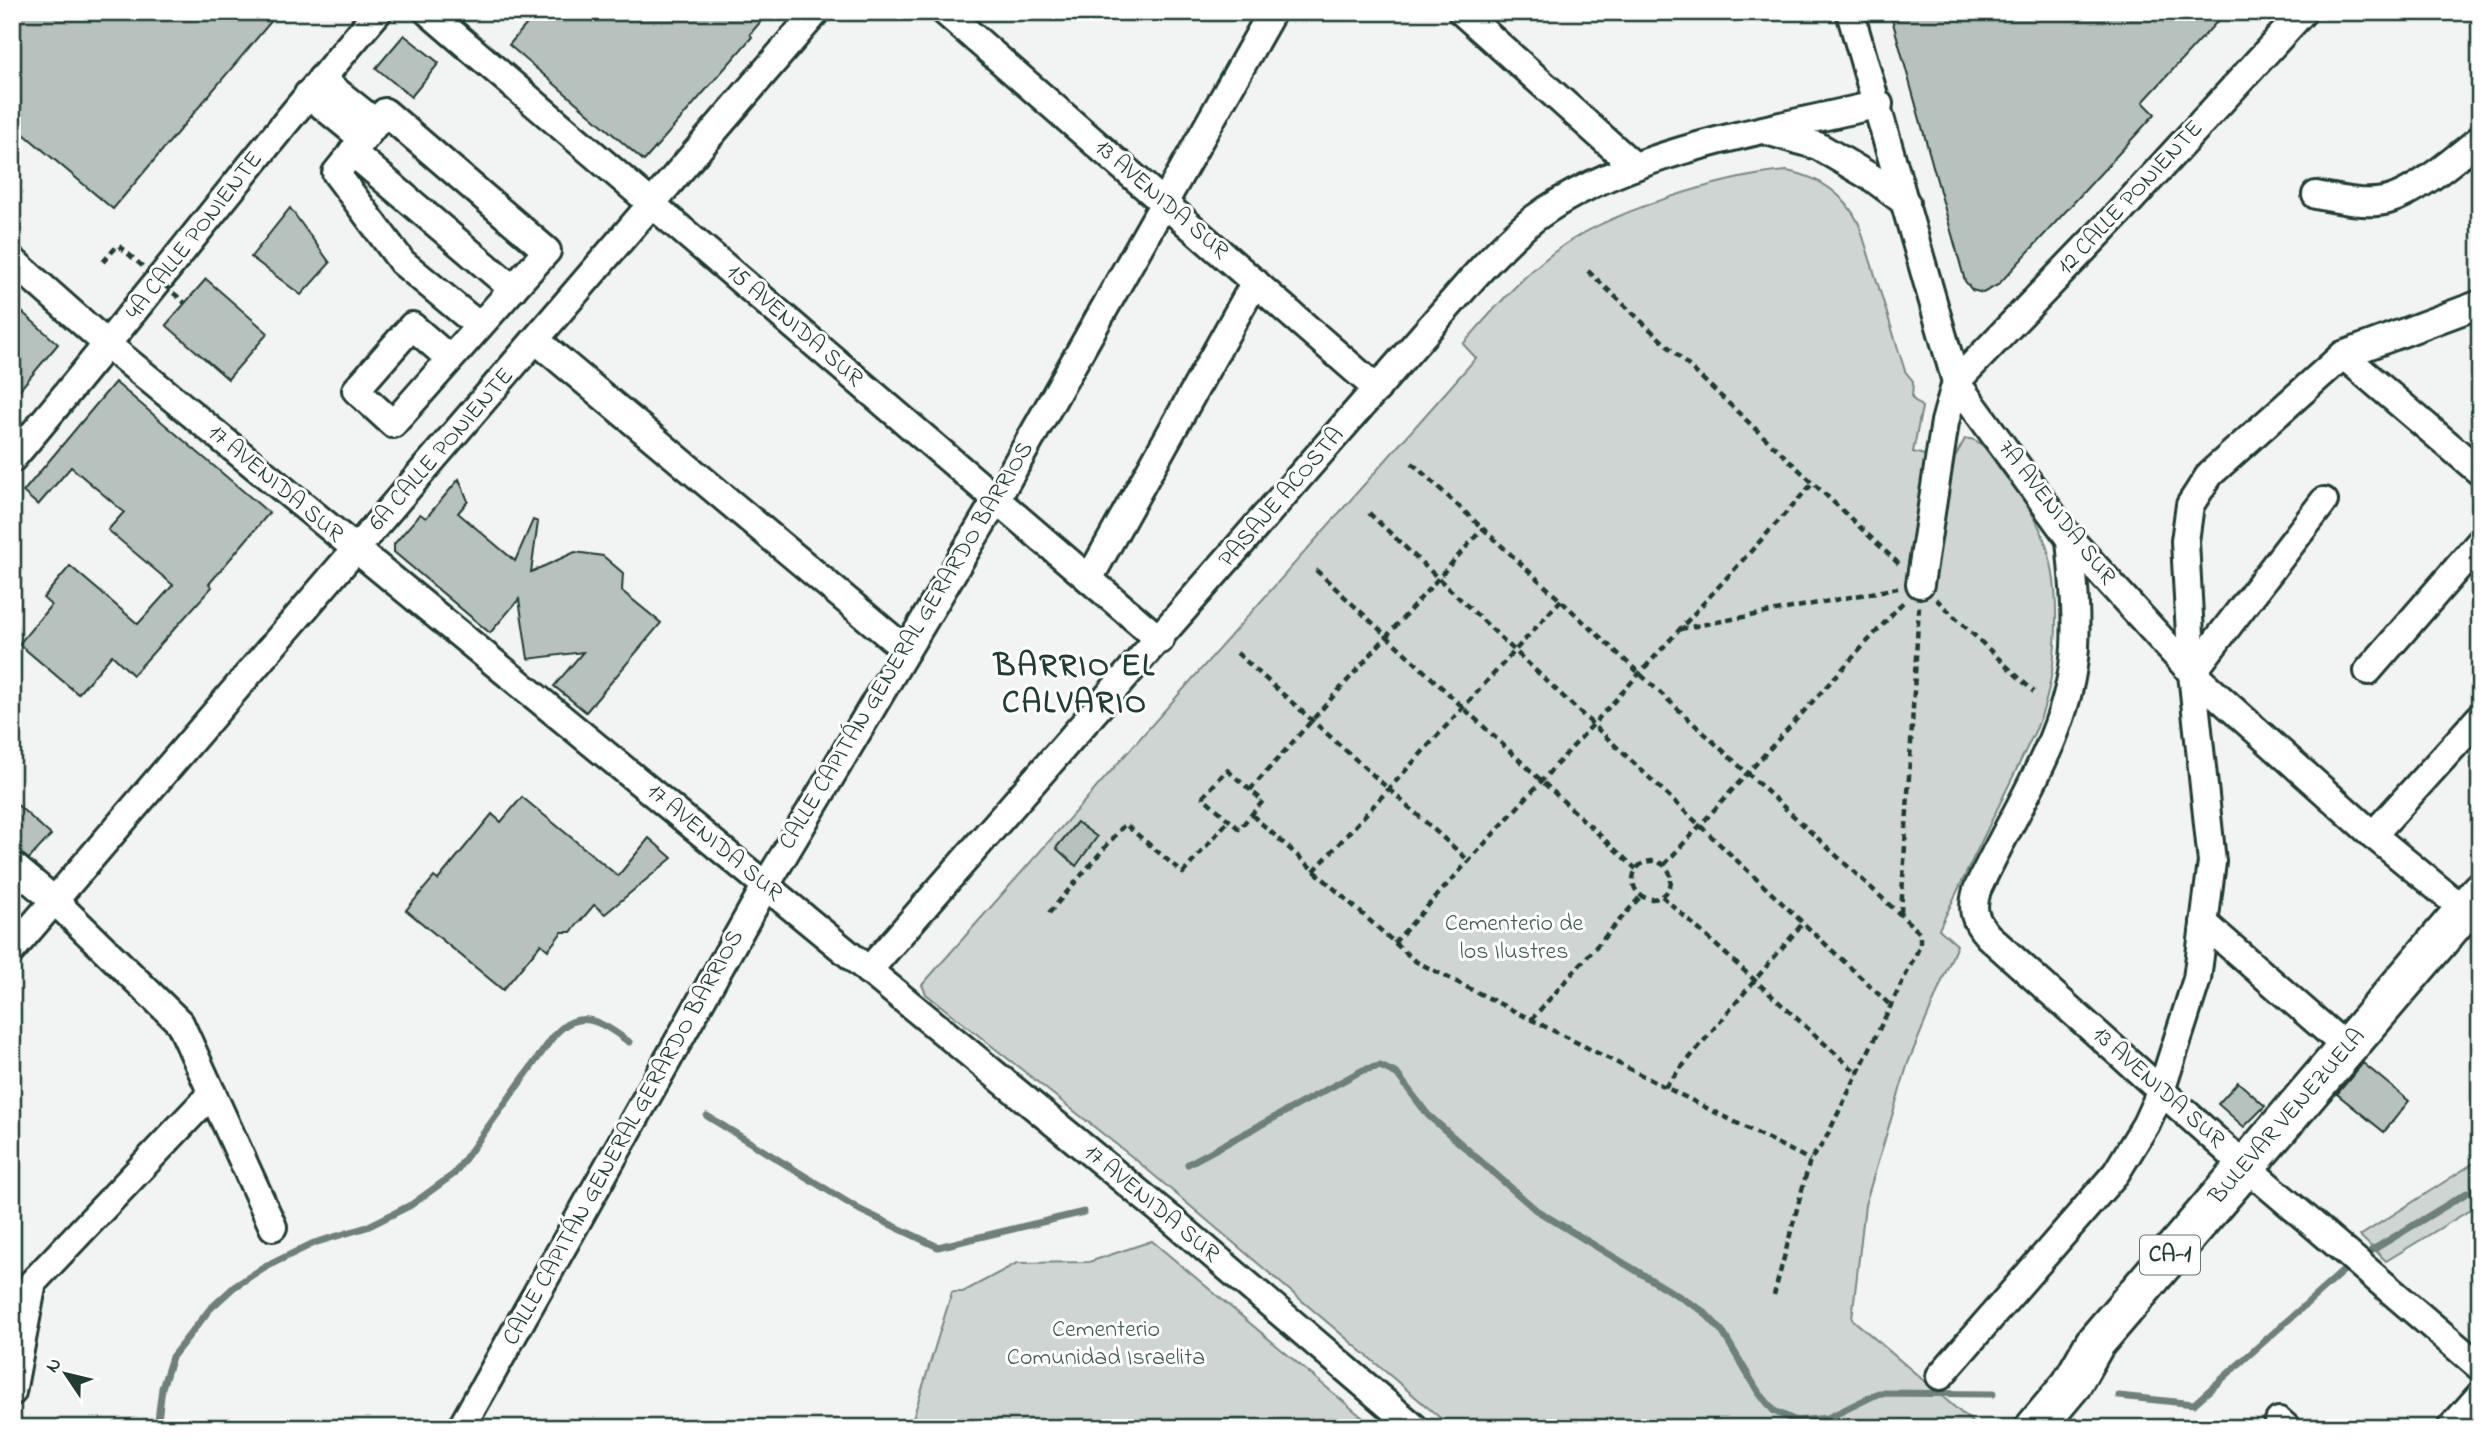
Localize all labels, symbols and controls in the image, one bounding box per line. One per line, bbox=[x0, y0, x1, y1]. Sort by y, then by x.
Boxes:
street label: 12 CALLE PONIENTE bbox=[2050, 113, 2212, 283]
street label: 13 AVENIDA SUR bbox=[1086, 132, 1237, 269]
street label: 4A CALLE PONIENTE bbox=[118, 144, 272, 328]
street label: 15 AVENIDA SUR bbox=[718, 256, 871, 396]
street label: 6A CALLE PONIENTE bbox=[361, 361, 523, 539]
street label: 17 AVENIDA SUR bbox=[199, 417, 351, 552]
street label: PASAJE ACOSTA bbox=[1211, 420, 1353, 576]
street label: 7A AVENIDA SUR bbox=[1988, 433, 2124, 593]
street label: CALLE CAPITÁN GENERAL GERARDO BARRIOS bbox=[771, 435, 1043, 857]
district label: BARRIO EL CALVARIO bbox=[992, 644, 1156, 728]
street label: 17 AVENIDA SUR bbox=[638, 776, 790, 911]
park label: Cementerio de los Ilustres bbox=[1445, 907, 1583, 970]
street label: CALLE CAPITÁN GENERAL GERARDO BARRIOS bbox=[495, 924, 753, 1352]
street label: 13 AVENIDA SUR bbox=[2084, 1019, 2233, 1158]
street label: BULEVAR VENEZUELA bbox=[2201, 1021, 2375, 1214]
street label: 17 AVENIDA SUR bbox=[1075, 1137, 1227, 1272]
road number: CA-1 bbox=[2140, 1236, 2200, 1274]
park label: Cementerio Comunidad Israelita bbox=[1007, 1313, 1205, 1376]
north arrow bbox=[32, 1338, 102, 1408]
text: N bbox=[39, 1353, 69, 1379]

